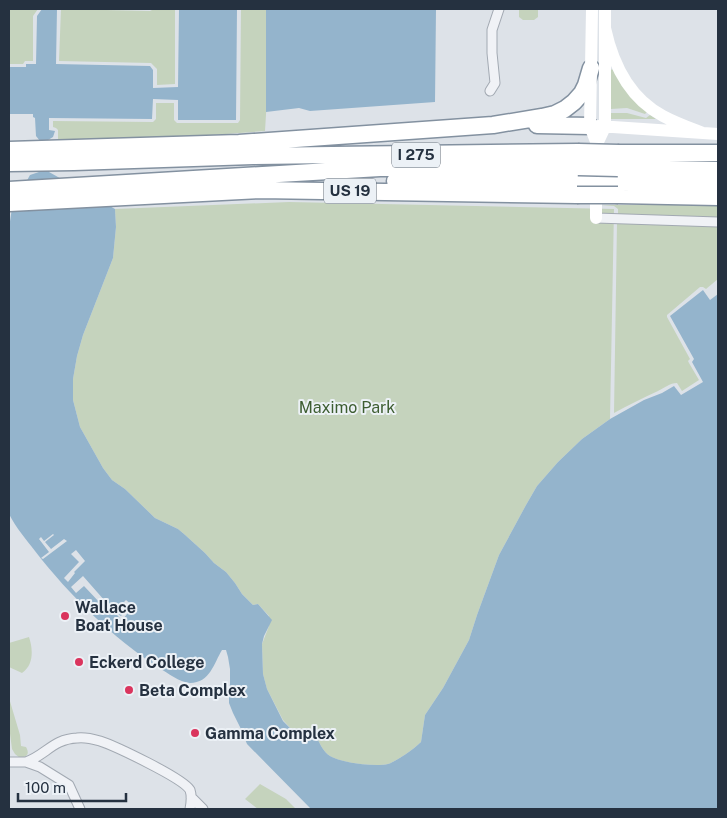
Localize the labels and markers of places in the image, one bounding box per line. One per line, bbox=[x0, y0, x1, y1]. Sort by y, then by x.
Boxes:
place label: Wallace Boat House bbox=[75, 598, 163, 635]
marker: Wallace Boat House bbox=[59, 610, 71, 622]
place label: Eckerd College bbox=[89, 653, 205, 672]
marker: Eckerd College bbox=[73, 656, 85, 668]
place label: Beta Complex bbox=[139, 681, 246, 700]
marker: Beta Complex bbox=[123, 684, 135, 696]
place label: Gamma Complex bbox=[205, 724, 336, 743]
marker: Gamma Complex bbox=[189, 727, 201, 739]

